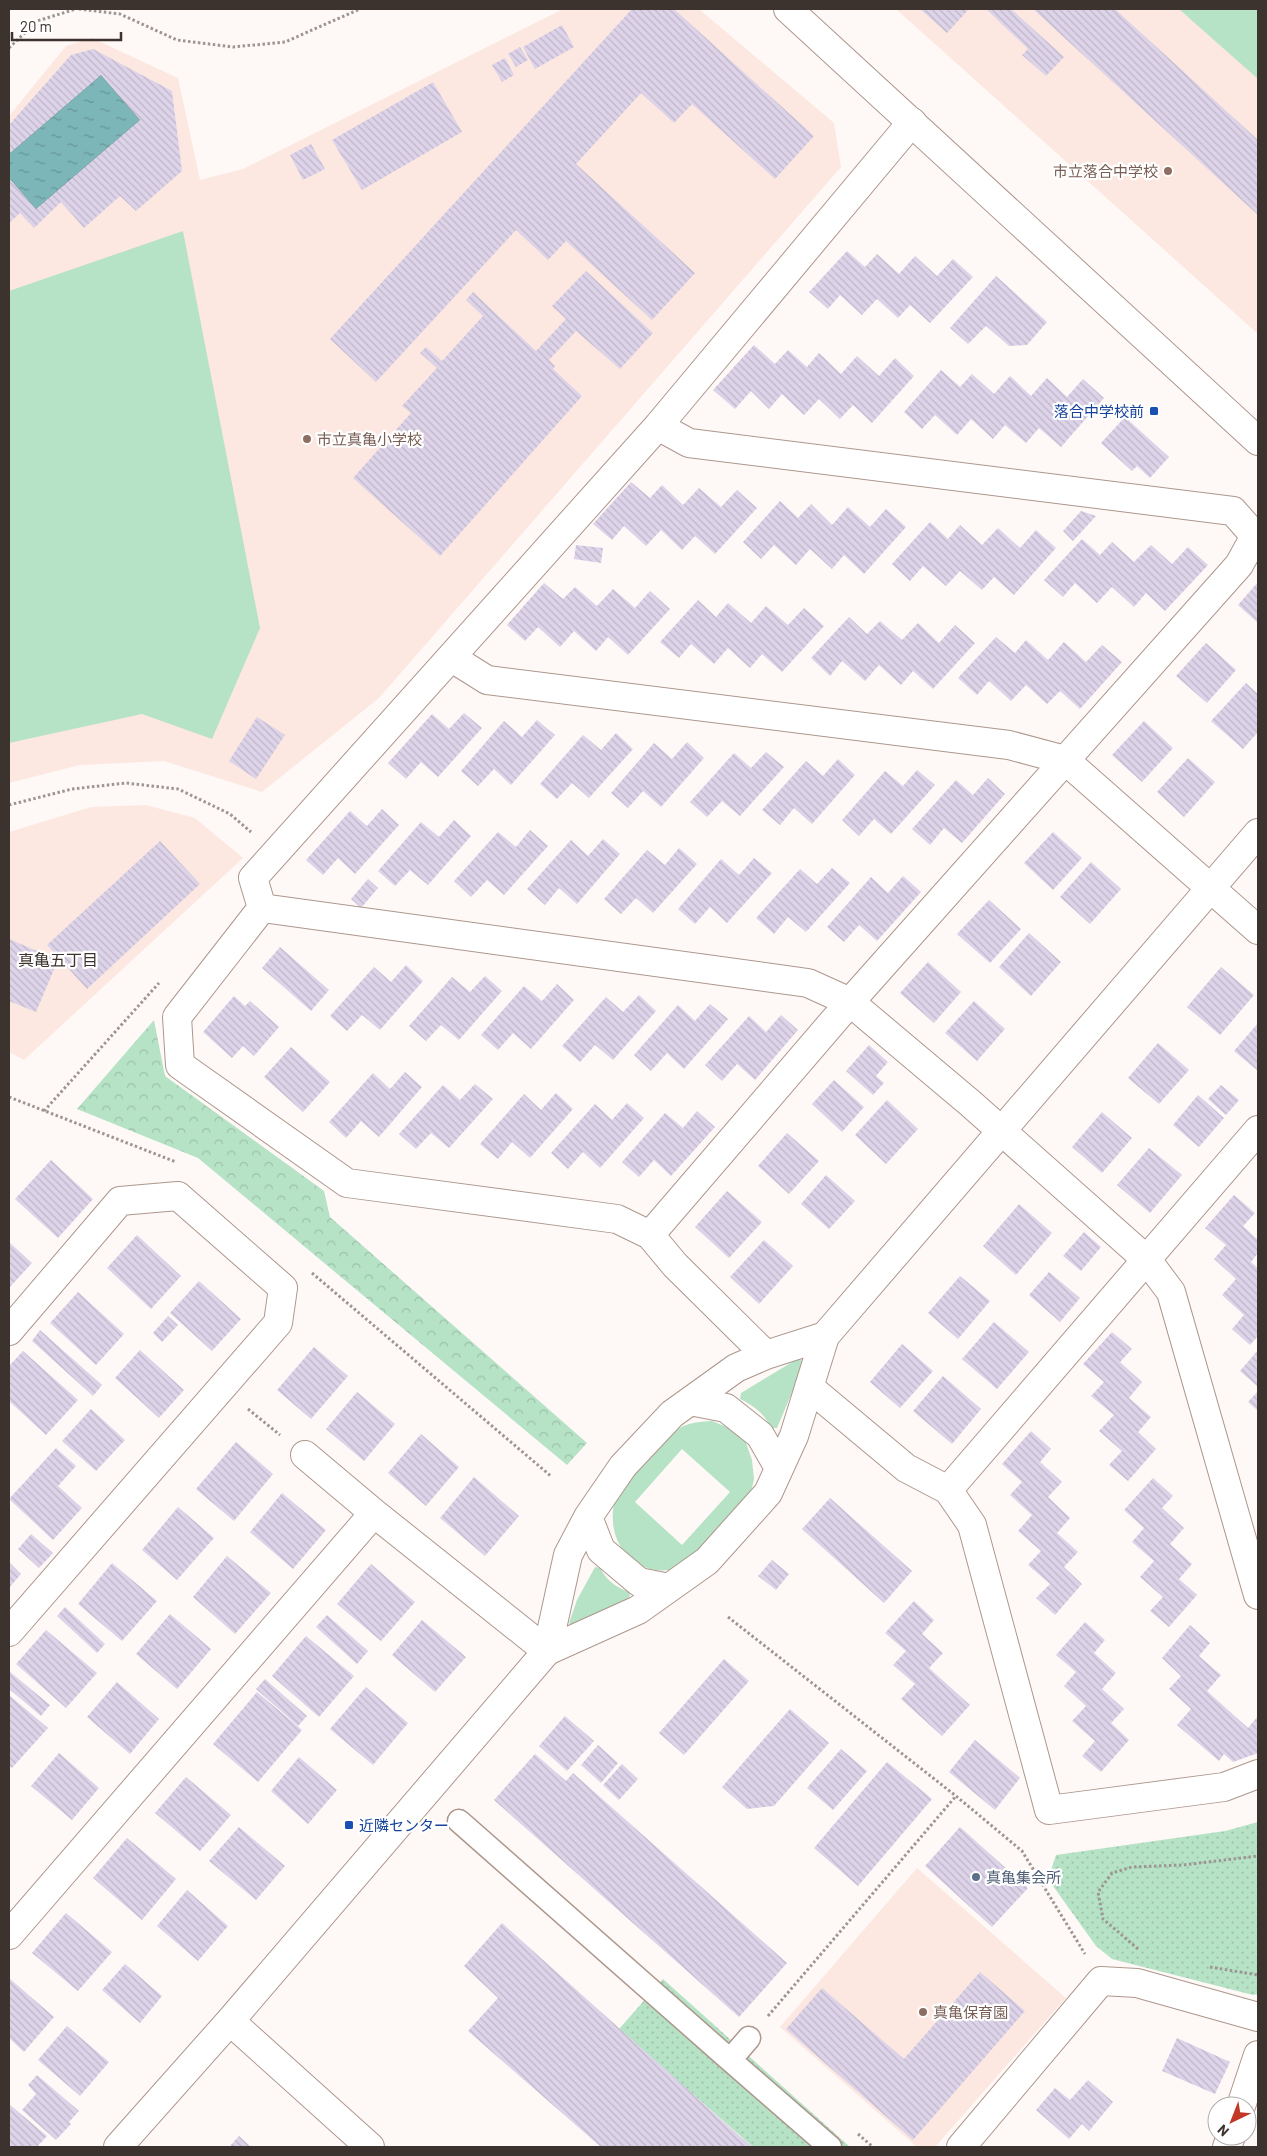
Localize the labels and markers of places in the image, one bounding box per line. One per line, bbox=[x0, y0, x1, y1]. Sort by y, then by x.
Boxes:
place label: 市立落合中学校 bbox=[1053, 162, 1158, 180]
marker: 市立落合中学校 bbox=[1162, 165, 1174, 177]
place label: 落合中学校前 bbox=[1054, 402, 1144, 420]
marker: 落合中学校前 bbox=[1148, 405, 1160, 417]
place label: 市立真亀小学校 bbox=[317, 430, 422, 448]
marker: 市立真亀小学校 bbox=[301, 433, 313, 445]
place label: 近隣センター bbox=[359, 1816, 449, 1834]
marker: 近隣センター bbox=[343, 1819, 355, 1831]
place label: 真亀集会所 bbox=[986, 1868, 1061, 1886]
marker: 真亀集会所 bbox=[970, 1871, 982, 1883]
place label: 真亀保育園 bbox=[933, 2003, 1008, 2021]
marker: 真亀保育園 bbox=[917, 2006, 929, 2018]

